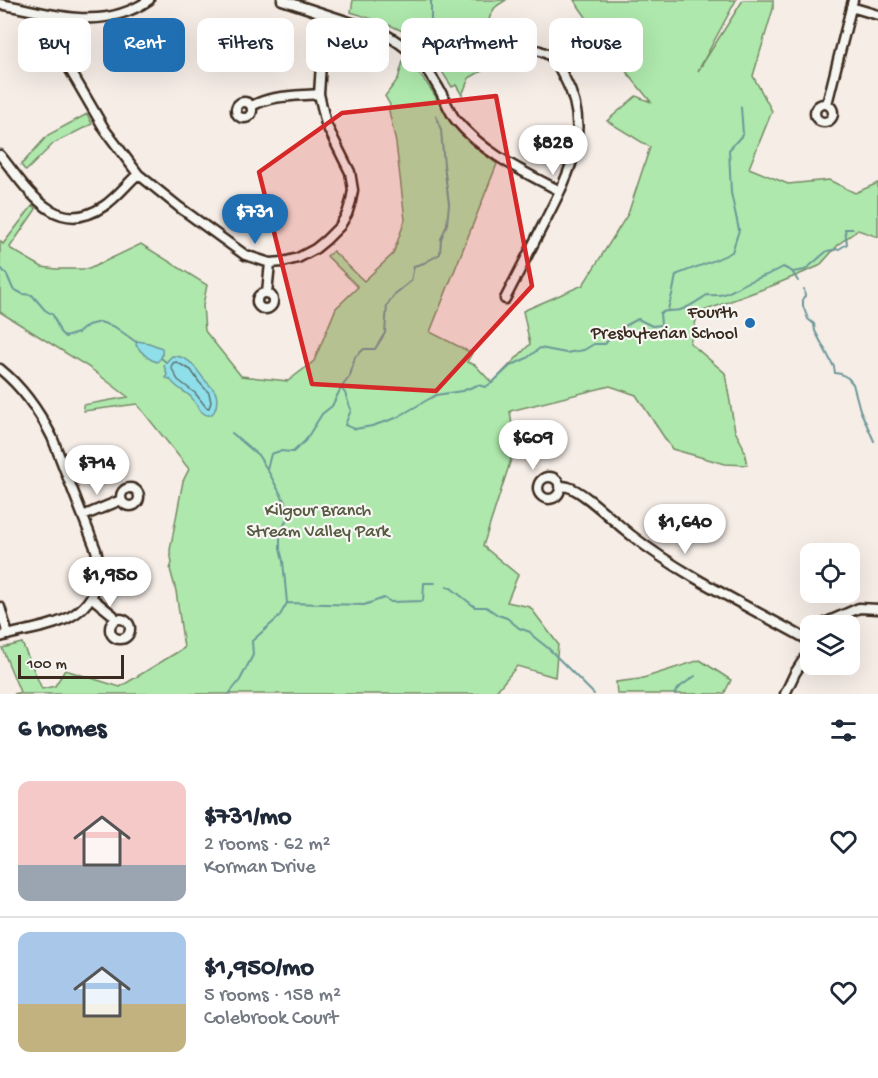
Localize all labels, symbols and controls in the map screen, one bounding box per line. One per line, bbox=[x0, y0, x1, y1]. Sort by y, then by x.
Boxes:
chip: Buy bbox=[18, 18, 91, 72]
chip: Rent bbox=[103, 18, 185, 72]
chip: Filters bbox=[197, 18, 294, 72]
chip: New bbox=[306, 18, 389, 72]
chip: Apartment bbox=[401, 18, 537, 72]
chip: House bbox=[549, 18, 643, 72]
pin: $828 bbox=[517, 125, 589, 176]
text: $828 bbox=[533, 133, 573, 156]
pin: $731 bbox=[219, 194, 291, 245]
text: $731 bbox=[236, 202, 274, 225]
place label: Fourth Presbyterian School bbox=[590, 303, 738, 345]
marker: Fourth Presbyterian School bbox=[743, 316, 757, 330]
pin: $609 bbox=[497, 420, 569, 471]
text: $609 bbox=[513, 428, 553, 451]
pin: $714 bbox=[61, 445, 133, 496]
text: $714 bbox=[79, 453, 115, 476]
park label: Kilgour Branch Stream Valley Park bbox=[246, 501, 392, 543]
pin: $1,640 bbox=[636, 504, 734, 555]
text: $1,640 bbox=[658, 512, 712, 535]
map controls bbox=[800, 543, 860, 675]
button: locate bbox=[800, 543, 860, 603]
pin: $1,950 bbox=[61, 557, 159, 608]
text: $1,950 bbox=[82, 565, 138, 588]
button: layers bbox=[800, 615, 860, 675]
scale bar bbox=[18, 652, 124, 680]
text: 100 m bbox=[27, 656, 67, 675]
icon: filters bbox=[827, 714, 860, 747]
text: 6 homes bbox=[18, 715, 106, 746]
text: $731/mo bbox=[204, 803, 291, 834]
icon: home bbox=[66, 805, 138, 877]
icon: heart bbox=[827, 825, 860, 858]
text: 2 rooms · 62 m² bbox=[204, 834, 331, 857]
text: Korman Drive bbox=[204, 857, 316, 880]
text: $1,950/mo bbox=[204, 954, 314, 985]
icon: home bbox=[66, 956, 138, 1028]
icon: heart bbox=[827, 976, 860, 1009]
text: 5 rooms · 158 m² bbox=[204, 985, 341, 1008]
text: Colebrook Court bbox=[204, 1008, 338, 1031]

